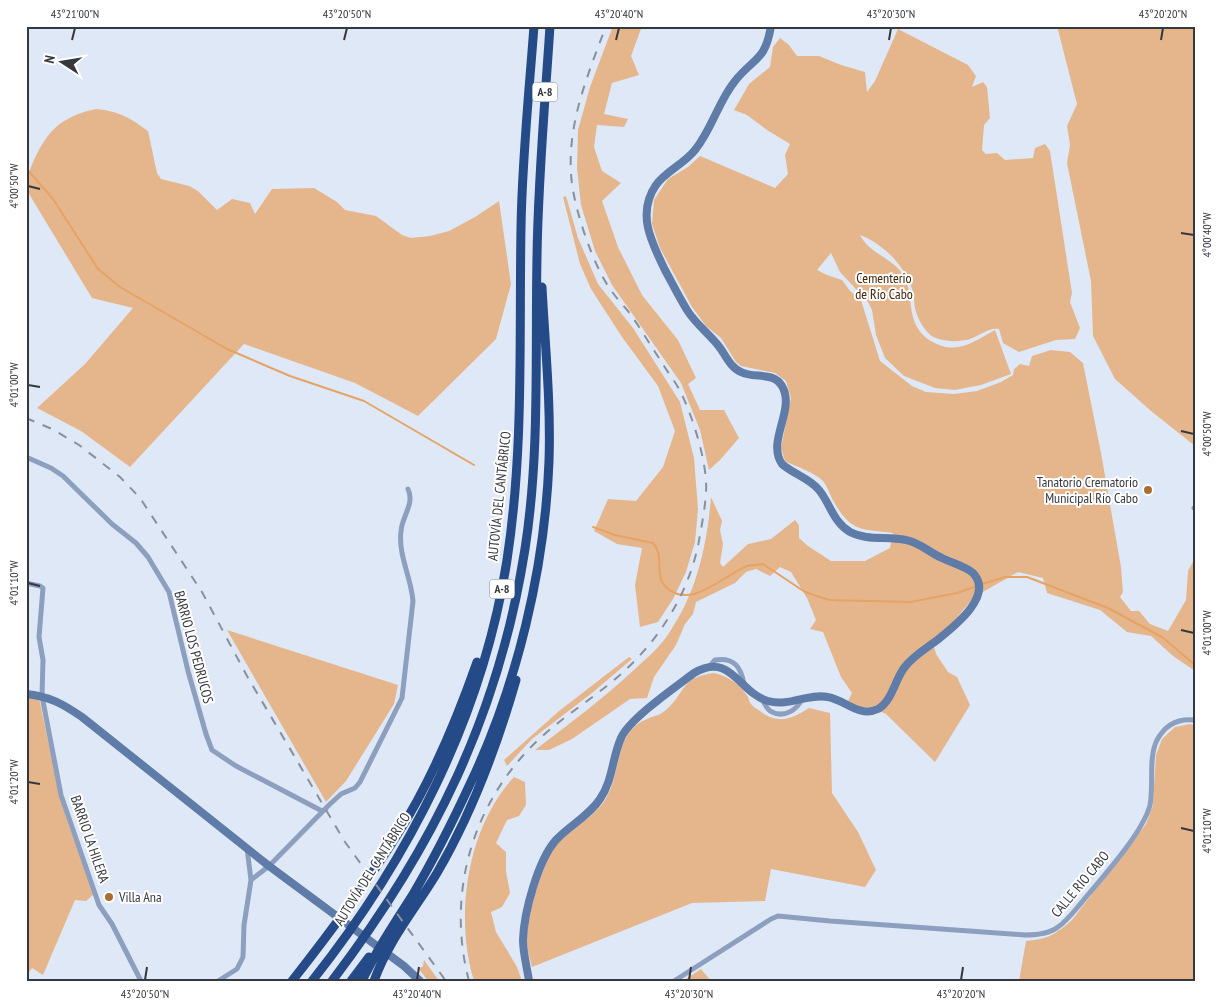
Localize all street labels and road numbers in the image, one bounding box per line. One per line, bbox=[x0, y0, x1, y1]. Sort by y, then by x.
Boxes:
road number: A-8 bbox=[532, 82, 558, 101]
street label: AUTOVÍA DEL CANTÁBRICO bbox=[483, 430, 515, 562]
road number: A-8 bbox=[490, 580, 514, 598]
street label: BARRIO LOS PEDRUCOS bbox=[170, 589, 218, 705]
street label: BARRIO LA HILERA bbox=[67, 793, 113, 885]
street label: AUTOVÍA DEL CANTÁBRICO bbox=[330, 809, 414, 929]
street label: CALLE RIO CABO bbox=[1047, 847, 1113, 921]

